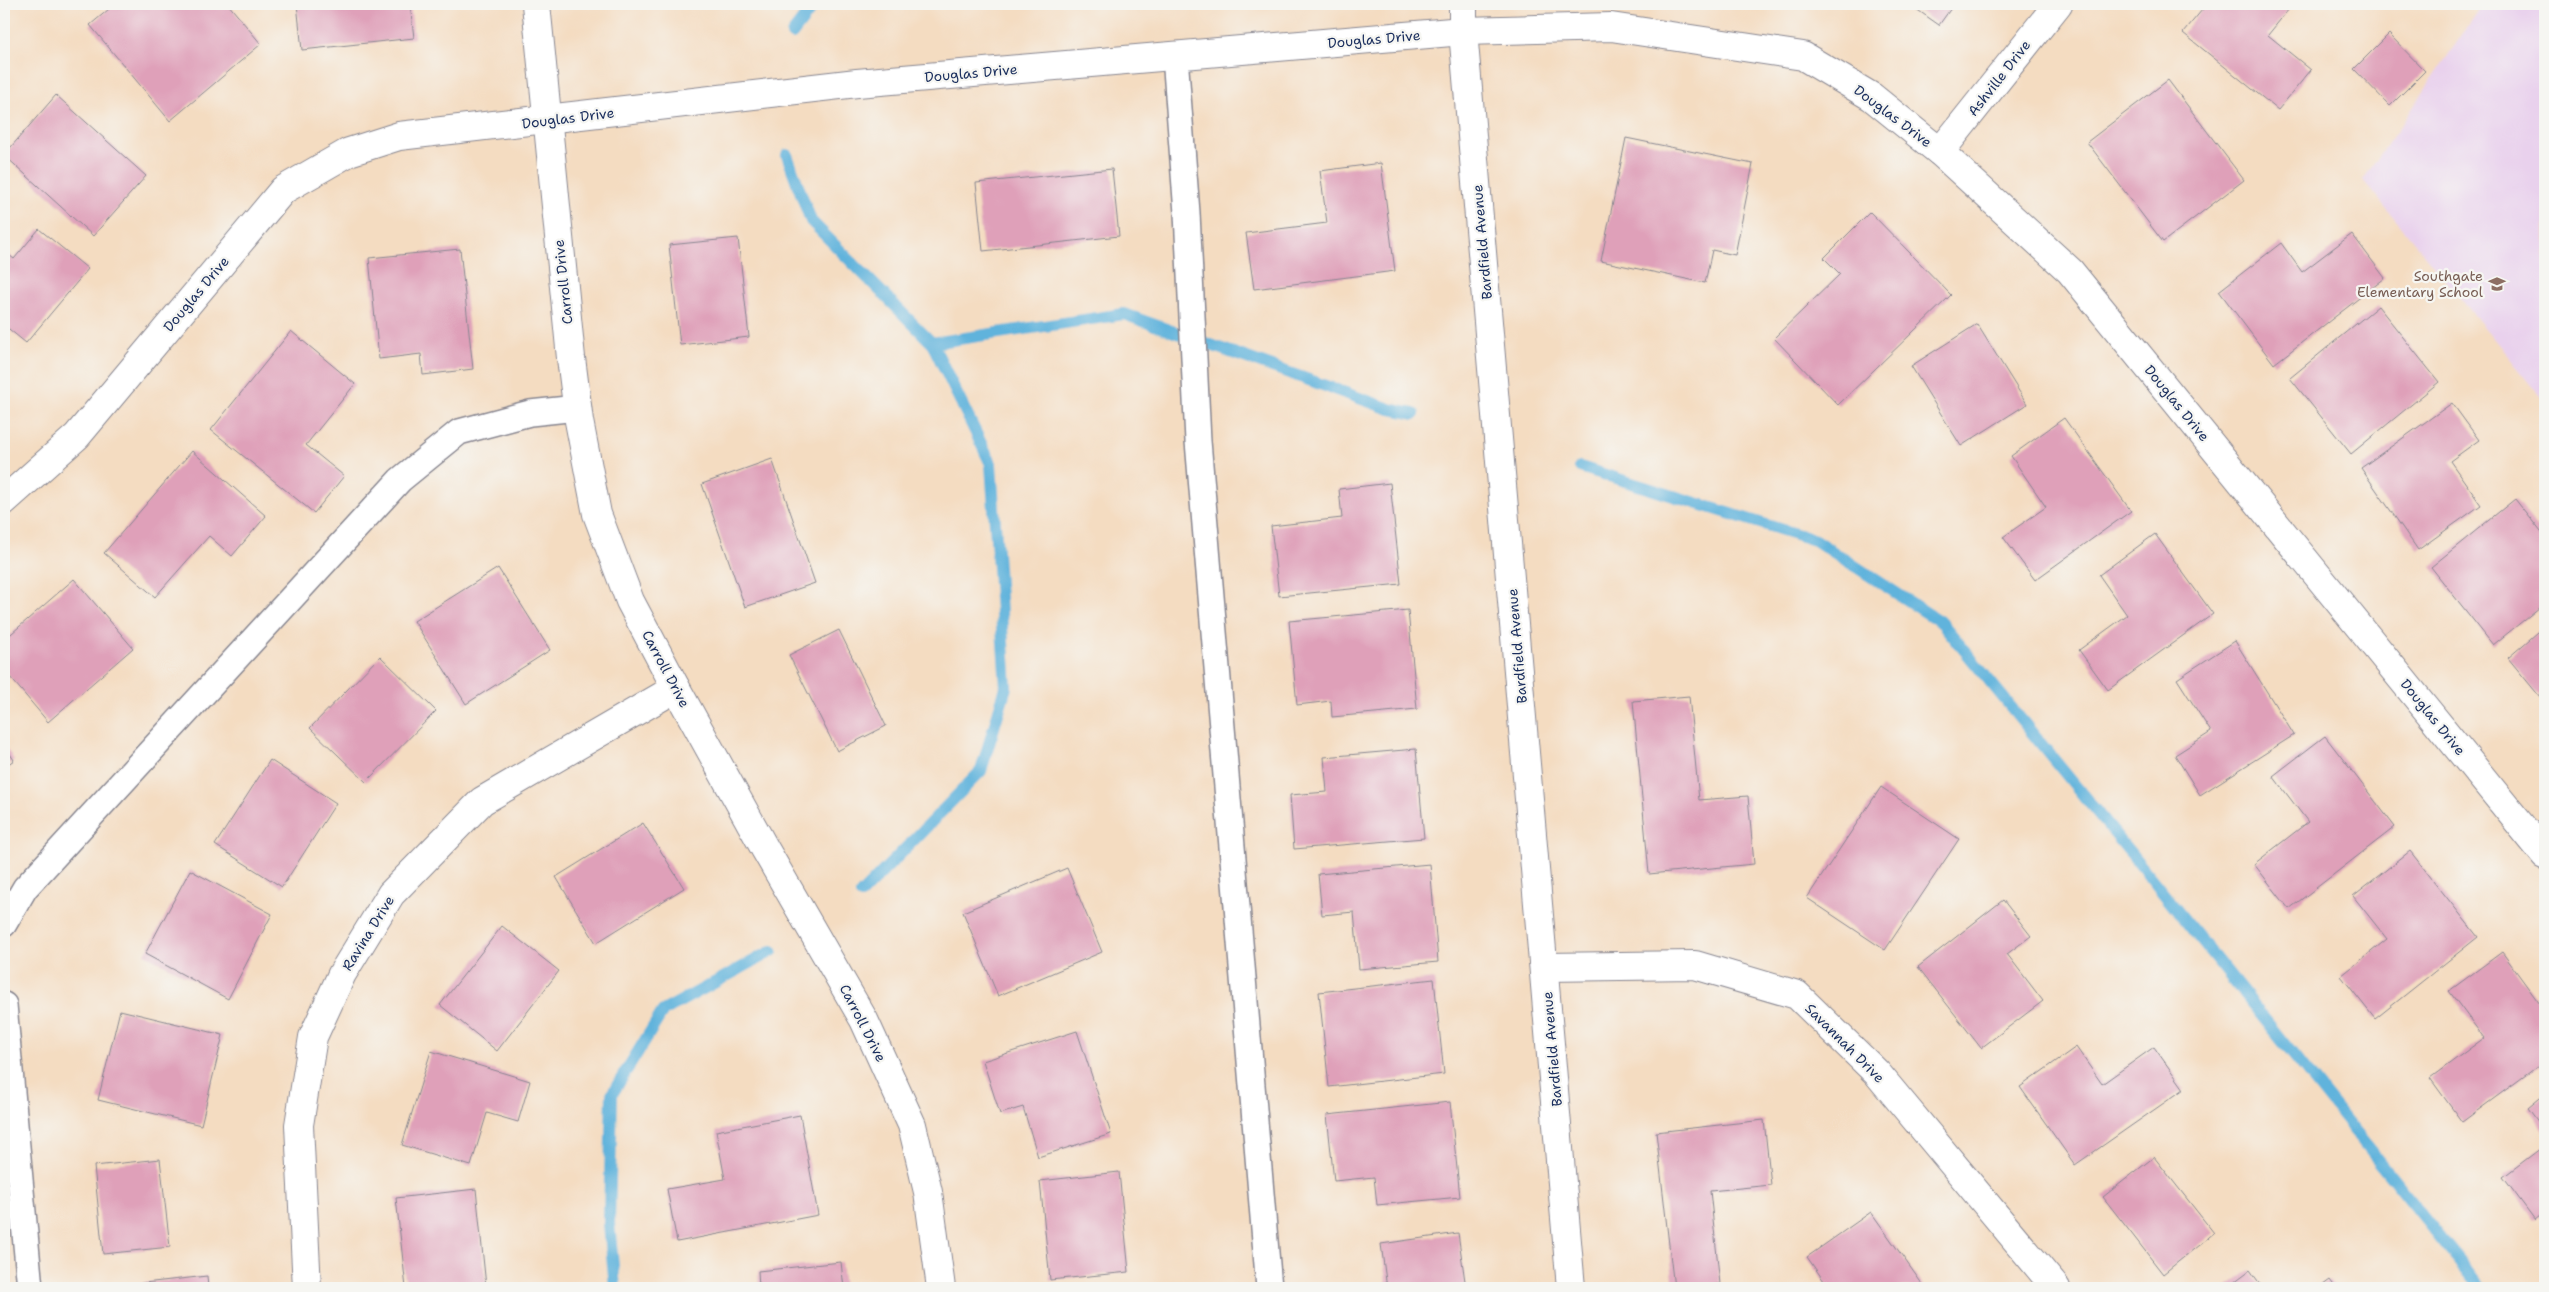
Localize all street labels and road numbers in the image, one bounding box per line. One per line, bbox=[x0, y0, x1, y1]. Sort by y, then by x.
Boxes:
street label: Douglas Drive bbox=[1327, 26, 1421, 52]
street label: Ashville Drive bbox=[1964, 36, 2034, 120]
street label: Douglas Drive bbox=[924, 60, 1018, 86]
street label: Douglas Drive bbox=[1850, 81, 1936, 151]
street label: Douglas Drive bbox=[521, 103, 615, 133]
street label: Bardfield Avenue bbox=[1468, 184, 1496, 300]
street label: Carroll Drive bbox=[550, 239, 576, 325]
street label: Douglas Drive bbox=[159, 253, 233, 335]
street label: Douglas Drive bbox=[2141, 361, 2213, 445]
street label: Bardfield Avenue bbox=[1503, 588, 1531, 704]
street label: Carroll Drive bbox=[638, 627, 694, 711]
street label: Douglas Drive bbox=[2397, 675, 2469, 759]
street label: Ravina Drive bbox=[338, 892, 398, 974]
street label: Carroll Drive bbox=[836, 981, 890, 1065]
street label: Bardfield Avenue bbox=[1538, 991, 1566, 1107]
street label: Savannah Drive bbox=[1801, 999, 1889, 1087]

